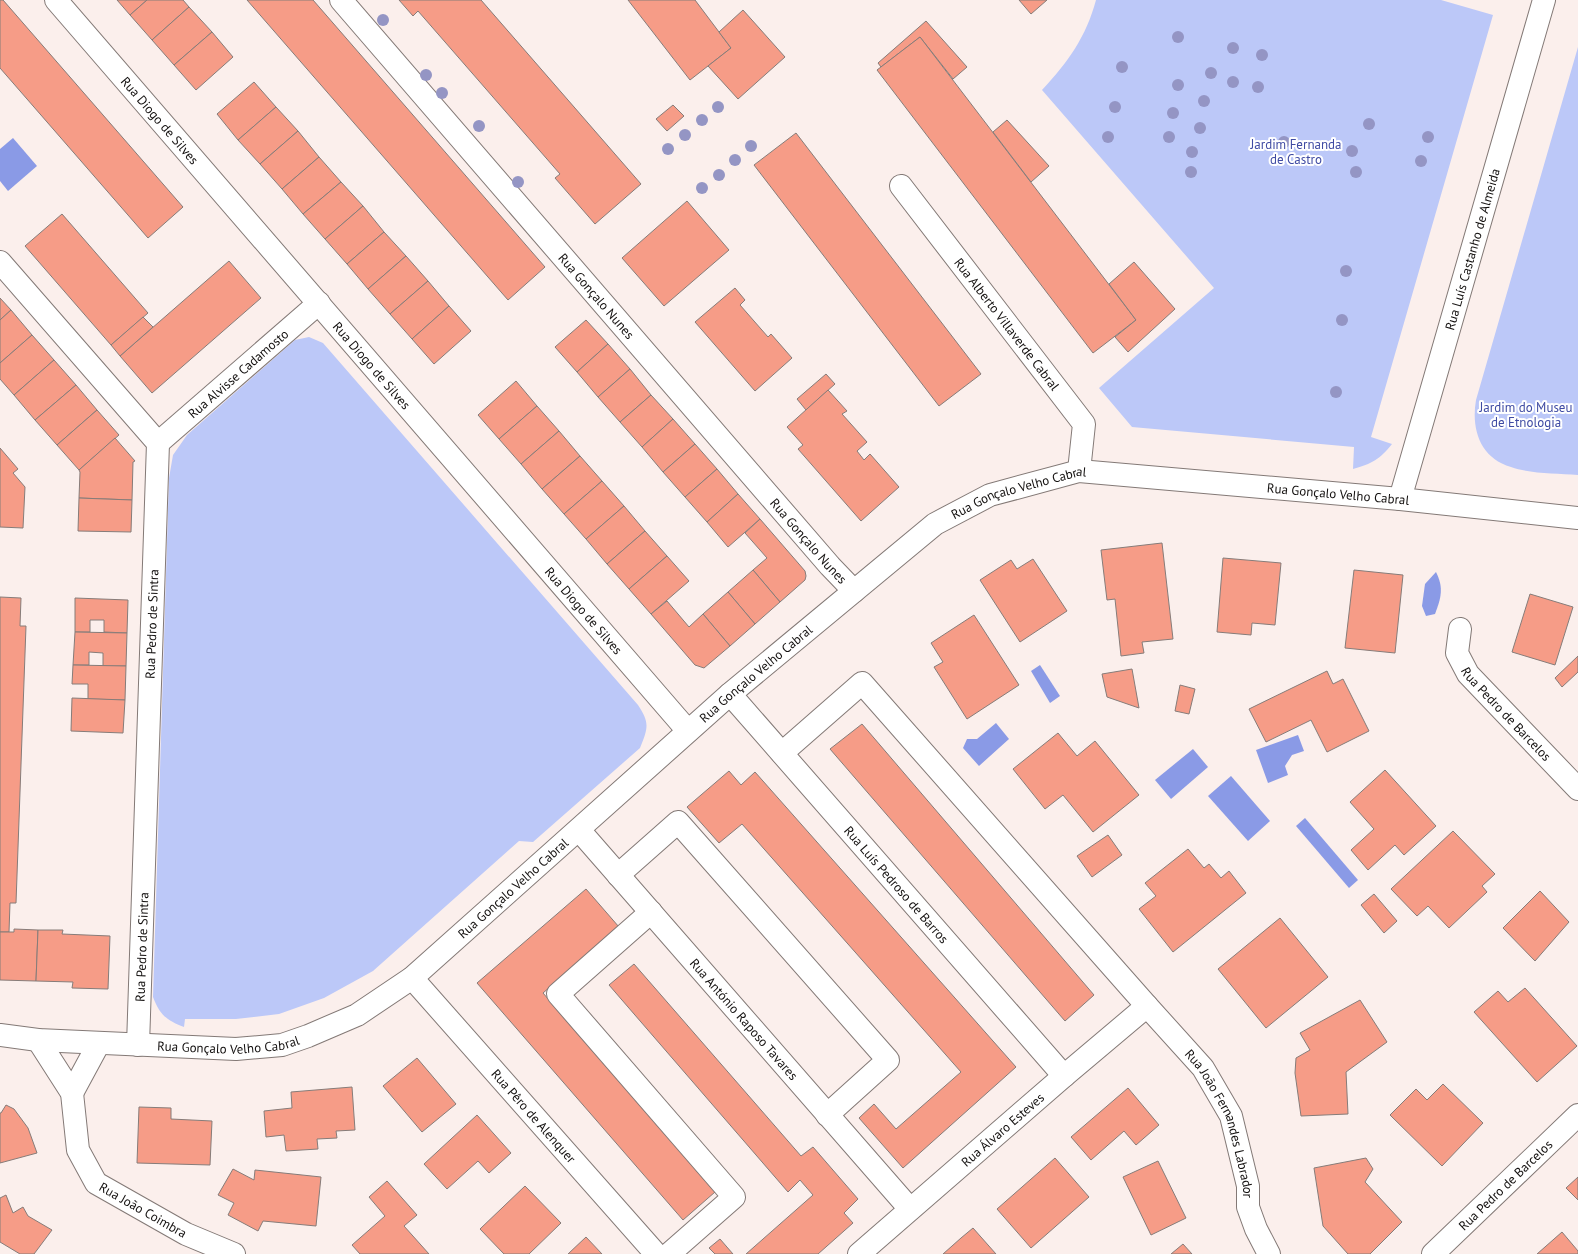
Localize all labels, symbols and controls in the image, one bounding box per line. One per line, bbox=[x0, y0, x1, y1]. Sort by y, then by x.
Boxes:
street label: Rua Diogo de Silves bbox=[117, 73, 203, 168]
park label: Jardim Fernanda de Castro bbox=[1249, 136, 1342, 168]
street label: Rua Luís Castanho de Almeida bbox=[1441, 166, 1503, 332]
street label: Rua Gonçalo Nunes bbox=[555, 249, 638, 342]
street label: Rua Alberto Villaverde Cabral bbox=[951, 254, 1064, 394]
street label: Rua Diogo de Silves bbox=[329, 318, 414, 413]
street label: Rua Alvisse Cadamosto bbox=[184, 325, 292, 422]
park label: Jardim do Museu de Etnologia bbox=[1479, 399, 1572, 431]
street label: Rua Gonçalo Velho Cabral bbox=[948, 462, 1087, 523]
street label: Rua Gonçalo Velho Cabral bbox=[1266, 479, 1410, 508]
street label: Rua Gonçalo Nunes bbox=[767, 495, 851, 587]
street label: Rua Diogo de Silves bbox=[541, 563, 626, 658]
street label: Rua Pedro de Sintra bbox=[142, 569, 162, 679]
street label: Rua Gonçalo Velho Cabral bbox=[696, 621, 816, 726]
street label: Rua Pedro de Barcelos bbox=[1457, 664, 1555, 764]
street label: Rua Luís Pedroso de Barros bbox=[841, 822, 953, 947]
street label: Rua Gonçalo Velho Cabral bbox=[454, 834, 572, 942]
street label: Rua Pedro de Sintra bbox=[132, 892, 152, 1002]
street label: Rua António Raposo Tavares bbox=[686, 955, 802, 1084]
street label: Rua Gonçalo Velho Cabral bbox=[157, 1031, 302, 1058]
street label: Rua João Fernandes Labrador bbox=[1181, 1045, 1257, 1199]
street label: Rua Pêro de Alenquer bbox=[488, 1065, 580, 1167]
street label: Rua Álvaro Esteves bbox=[957, 1089, 1047, 1170]
street label: Rua Pedro de Barcelos bbox=[1455, 1136, 1556, 1234]
street label: Rua João Coimbra bbox=[96, 1178, 190, 1241]

